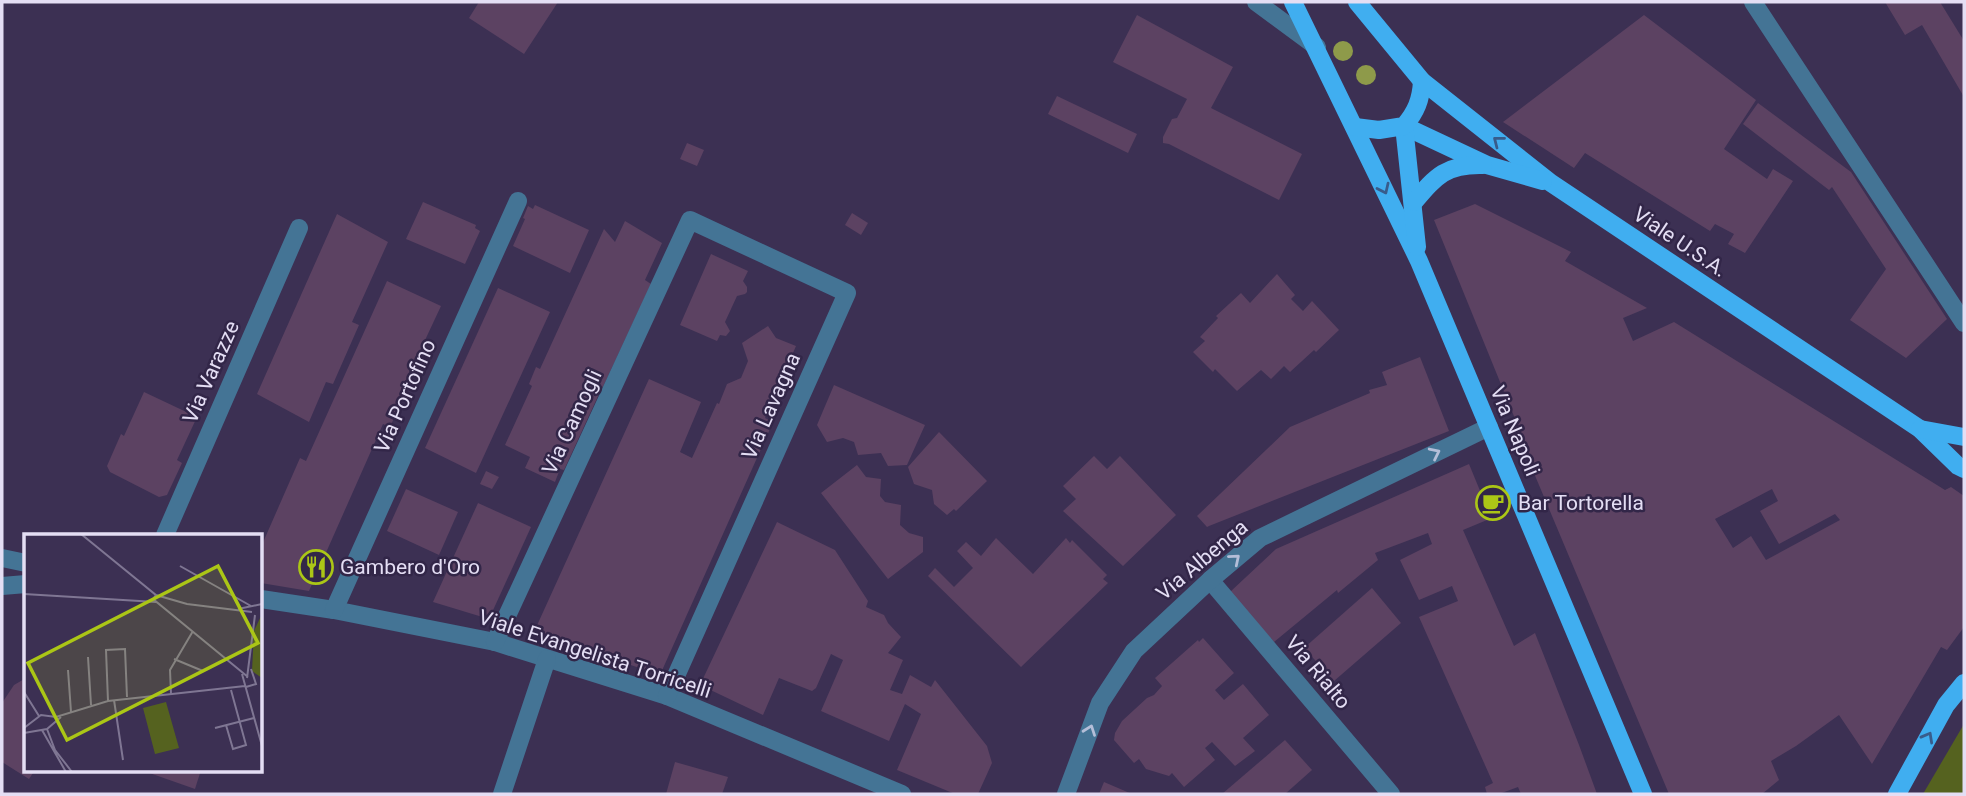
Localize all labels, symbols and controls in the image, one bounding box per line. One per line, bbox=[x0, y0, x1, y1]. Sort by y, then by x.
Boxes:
one-way arrow bbox=[1493, 136, 1505, 149]
one-way arrow bbox=[1376, 182, 1390, 194]
street label: Viale U.S.A. bbox=[1629, 202, 1731, 282]
street label: Via Varazze bbox=[178, 317, 244, 427]
street label: Via Portofino bbox=[369, 336, 441, 456]
street label: Via Lavagna bbox=[737, 349, 805, 463]
street label: Via Camogli bbox=[537, 366, 607, 478]
street label: Via Napoli bbox=[1485, 382, 1545, 480]
one-way arrow bbox=[1428, 448, 1440, 462]
cafe icon: Bar Tortorella bbox=[1474, 484, 1512, 522]
place label: Bar Tortorella bbox=[1518, 491, 1644, 515]
street label: Via Albenga bbox=[1152, 515, 1252, 605]
inset map bbox=[24, 534, 262, 772]
restaurant icon: Gambero d'Oro bbox=[297, 548, 335, 586]
place label: Gambero d'Oro bbox=[340, 555, 480, 579]
one-way arrow bbox=[1227, 555, 1239, 568]
street label: Viale Evangelista Torricelli bbox=[476, 605, 714, 703]
street label: Via Rialto bbox=[1280, 630, 1356, 714]
one-way arrow bbox=[1081, 725, 1095, 737]
one-way arrow bbox=[1920, 732, 1933, 745]

